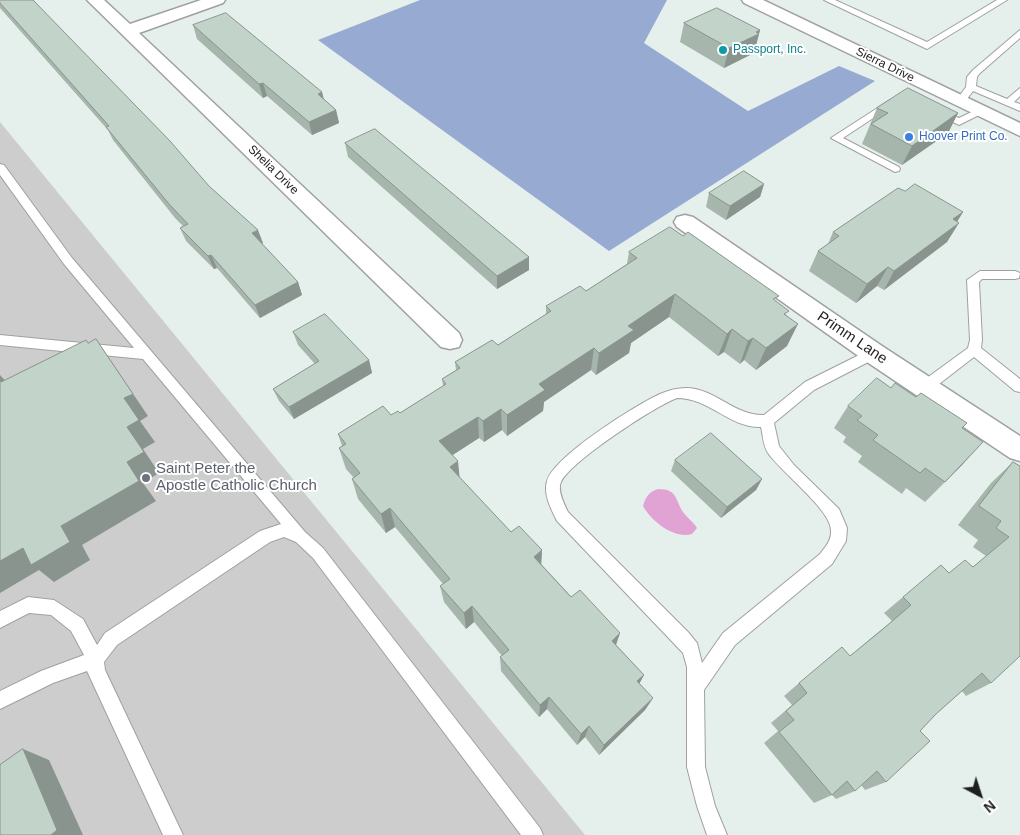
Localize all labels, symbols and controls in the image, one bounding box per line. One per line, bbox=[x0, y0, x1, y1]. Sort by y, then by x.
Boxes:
place label: Passport, Inc. bbox=[733, 43, 806, 57]
marker: Passport, Inc. bbox=[717, 44, 729, 56]
street label: Sierra Drive bbox=[853, 45, 917, 85]
place label: Hoover Print Co. bbox=[919, 130, 1008, 144]
marker: Hoover Print Co. bbox=[903, 131, 915, 143]
street label: Shelia Drive bbox=[245, 142, 301, 198]
street label: Primm Lane bbox=[813, 308, 891, 368]
place label: Saint Peter the Apostle Catholic Church bbox=[156, 460, 317, 495]
marker: Saint Peter the Apostle Catholic Church bbox=[140, 472, 152, 484]
north arrow bbox=[955, 770, 1005, 820]
text: N bbox=[981, 797, 999, 816]

